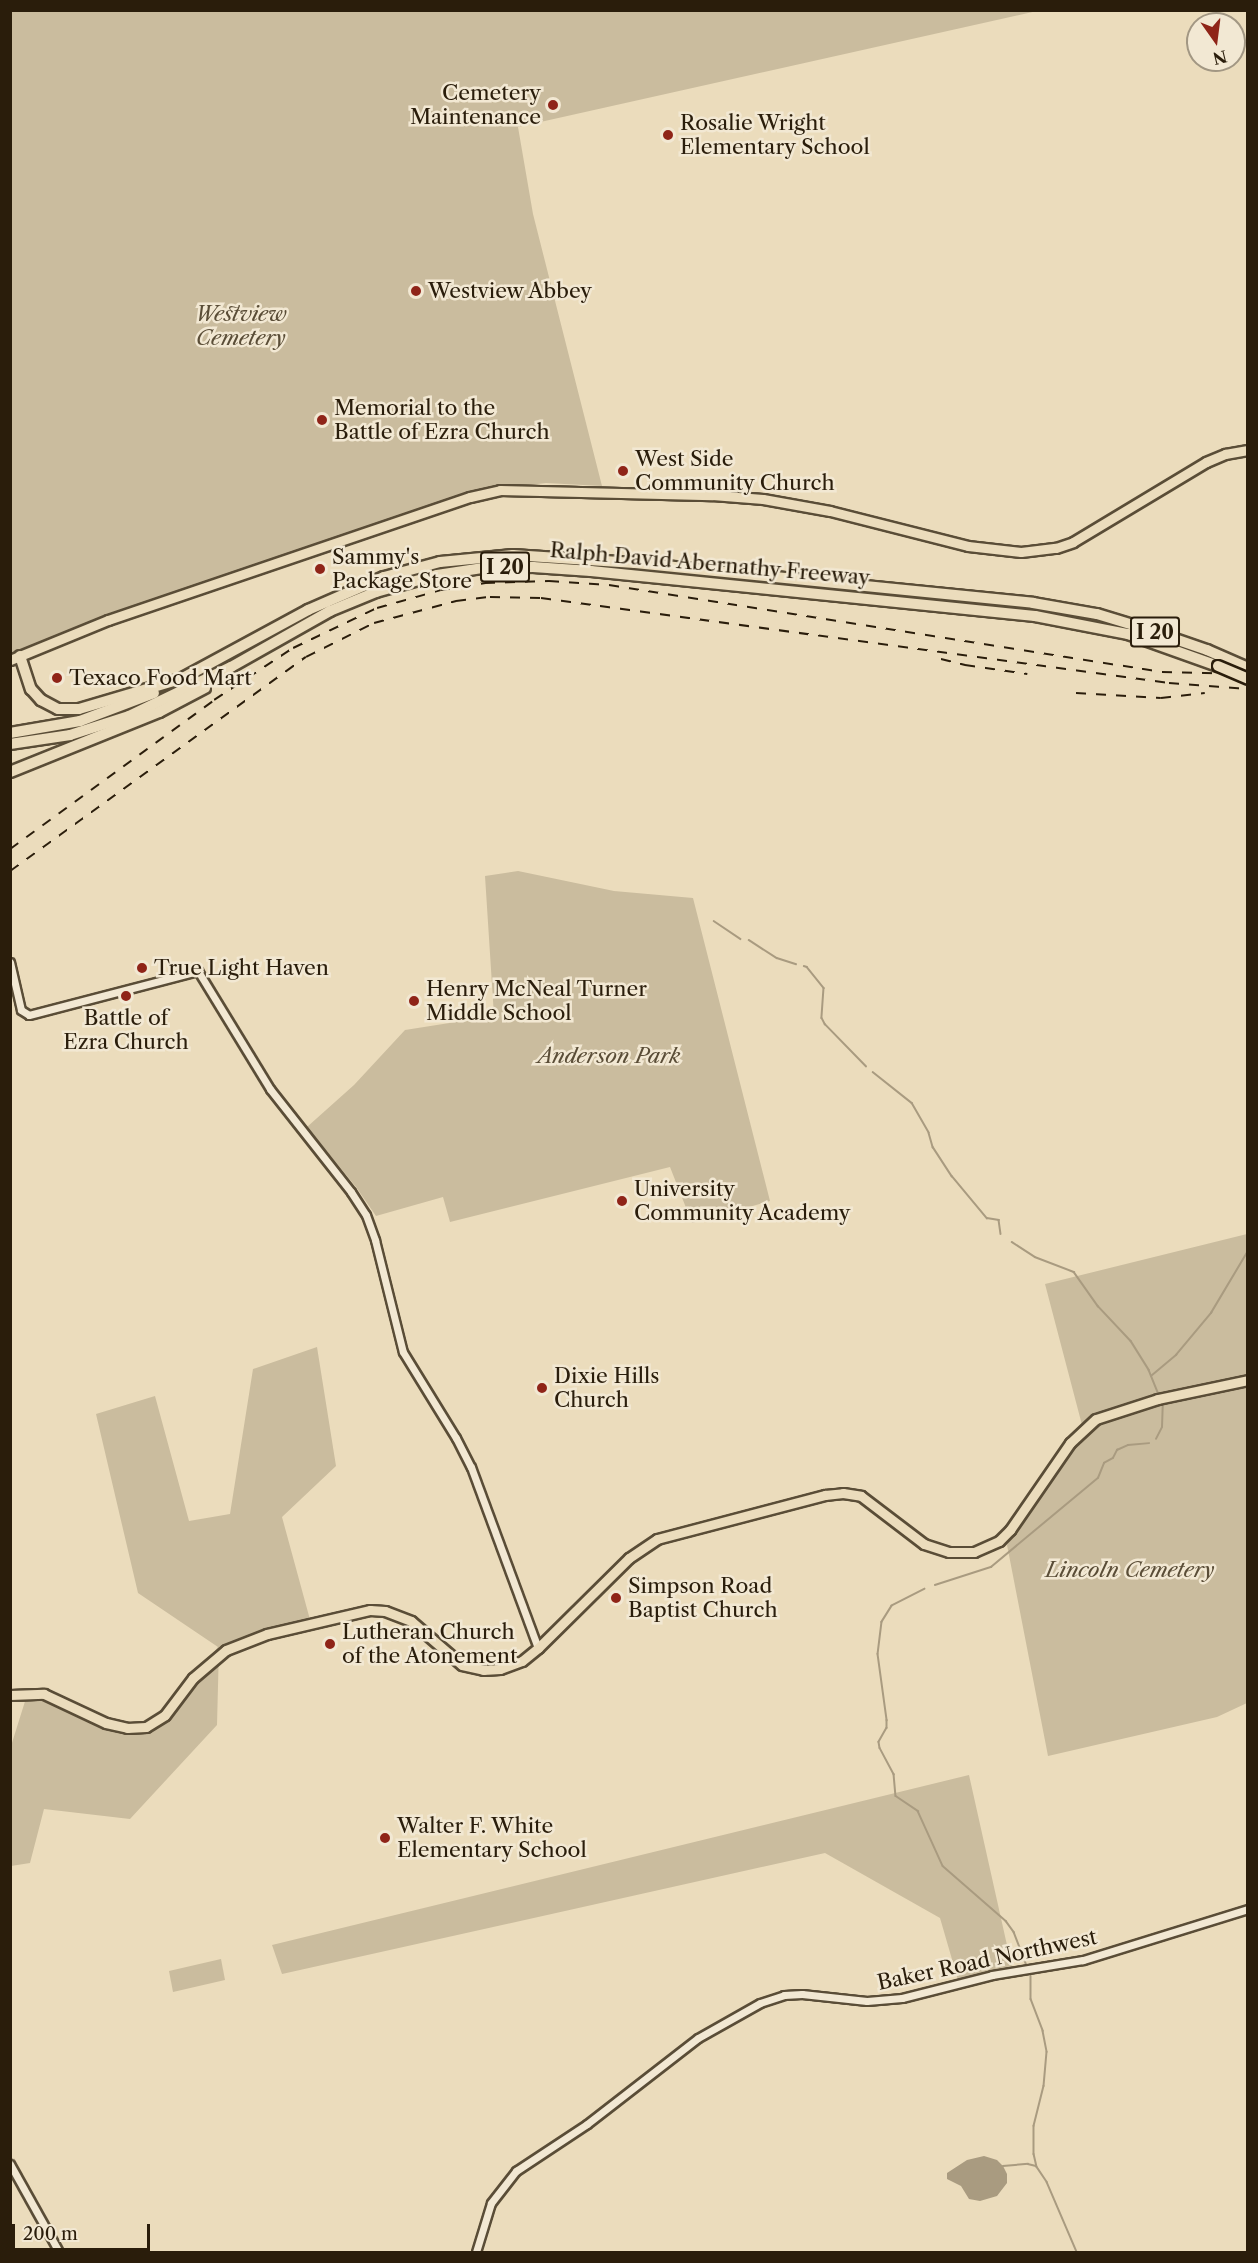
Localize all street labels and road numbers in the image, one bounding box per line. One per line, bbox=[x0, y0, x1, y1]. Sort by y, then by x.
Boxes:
street label: Ralph David Abernathy Freeway bbox=[548, 537, 872, 591]
road number: I 20 bbox=[480, 550, 530, 584]
road number: I 20 bbox=[1130, 615, 1180, 649]
street label: Baker Road Northwest bbox=[875, 1924, 1099, 1996]

